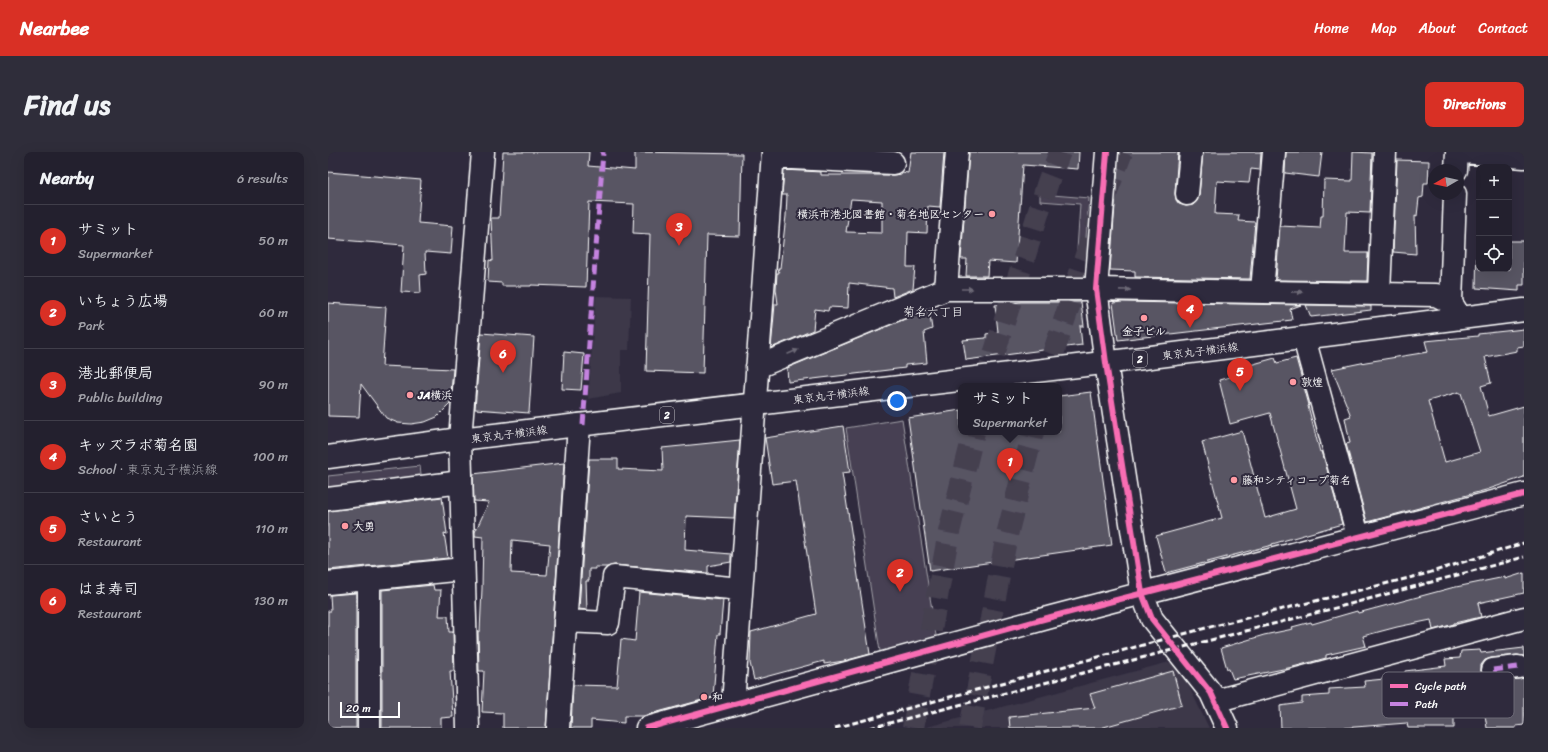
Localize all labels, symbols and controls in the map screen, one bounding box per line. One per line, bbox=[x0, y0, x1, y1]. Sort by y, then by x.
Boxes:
text: Nearbee bbox=[20, 12, 89, 45]
text: Home bbox=[1314, 16, 1349, 41]
text: Map bbox=[1371, 16, 1397, 41]
text: About bbox=[1419, 16, 1456, 41]
text: Contact bbox=[1478, 16, 1528, 41]
text: Find us bbox=[24, 80, 111, 129]
button: Directions bbox=[1425, 82, 1524, 127]
text: Nearby bbox=[40, 163, 94, 193]
north arrow bbox=[1428, 164, 1464, 200]
map controls bbox=[1476, 164, 1512, 272]
button: + bbox=[1476, 164, 1512, 200]
text: 6 results bbox=[237, 167, 288, 190]
button: − bbox=[1476, 200, 1512, 236]
place label: 横浜市港北図書館・菊名地区センター bbox=[797, 205, 984, 224]
marker: 横浜市港北図書館・菊名地区センター bbox=[987, 209, 997, 219]
pin: 3 bbox=[666, 213, 692, 246]
text: サミット bbox=[78, 216, 138, 242]
text: 1 bbox=[50, 229, 56, 252]
text: 50 m bbox=[258, 229, 288, 252]
button: locate bbox=[1476, 236, 1512, 272]
text: Supermarket bbox=[78, 242, 153, 265]
one-way arrow bbox=[961, 286, 974, 292]
one-way arrow bbox=[1119, 286, 1131, 293]
text: いちょう広場 bbox=[78, 288, 168, 314]
one-way arrow bbox=[1291, 289, 1304, 295]
pin: 4 bbox=[1177, 295, 1203, 328]
text: 2 bbox=[49, 301, 57, 324]
text: 60 m bbox=[259, 301, 288, 324]
district label: 菊名六丁目 bbox=[903, 301, 963, 323]
marker: 金子ビル bbox=[1139, 313, 1149, 323]
text: Park bbox=[78, 314, 105, 337]
place label: 金子ビル bbox=[1122, 322, 1166, 341]
street label: 東京丸子横浜線 bbox=[1161, 337, 1239, 366]
pin: 6 bbox=[490, 340, 516, 373]
one-way arrow bbox=[788, 349, 800, 355]
road number: 2 bbox=[1133, 351, 1147, 367]
pin: 5 bbox=[1227, 358, 1253, 391]
text: 港北郵便局 bbox=[78, 360, 153, 386]
text: 3 bbox=[49, 373, 57, 396]
text: 90 m bbox=[258, 373, 288, 396]
place label: 敦煌 bbox=[1301, 373, 1323, 392]
marker: 敦煌 bbox=[1288, 377, 1298, 387]
street label: 東京丸子横浜線 bbox=[792, 381, 870, 410]
popup bbox=[958, 383, 1062, 435]
text: サミット bbox=[973, 385, 1033, 411]
text: Public building bbox=[78, 386, 163, 409]
place label: JA横浜 bbox=[417, 386, 452, 405]
marker: JA横浜 bbox=[405, 390, 415, 400]
your location bbox=[887, 391, 907, 411]
road number: 2 bbox=[660, 407, 674, 423]
text: Supermarket bbox=[973, 411, 1047, 434]
street label: 東京丸子横浜線 bbox=[470, 420, 548, 449]
text: キッズラボ菊名園 bbox=[78, 432, 198, 458]
text: 4 bbox=[49, 445, 57, 468]
text: 100 m bbox=[253, 445, 288, 468]
pin: 1 bbox=[997, 448, 1023, 481]
text: School · 東京丸子横浜線 bbox=[78, 458, 218, 481]
place label: 藤和シティコープ菊名 bbox=[1242, 471, 1351, 490]
marker: 藤和シティコープ菊名 bbox=[1229, 475, 1239, 485]
text: さいとう bbox=[78, 504, 138, 530]
text: 5 bbox=[49, 517, 57, 540]
text: 110 m bbox=[255, 517, 288, 540]
place label: 大勇 bbox=[353, 517, 375, 536]
marker: 大勇 bbox=[340, 521, 350, 531]
text: Restaurant bbox=[78, 530, 142, 553]
pin: 2 bbox=[887, 559, 913, 592]
text: はま寿司 bbox=[78, 576, 138, 602]
text: 6 bbox=[49, 589, 57, 612]
text: 130 m bbox=[254, 589, 288, 612]
text: Restaurant bbox=[78, 602, 142, 625]
legend bbox=[1382, 672, 1514, 718]
text: Cycle path bbox=[1415, 677, 1467, 696]
place label: 和 bbox=[712, 688, 723, 707]
marker: 和 bbox=[699, 692, 709, 702]
text: Path bbox=[1415, 695, 1438, 714]
text: 20 m bbox=[346, 699, 371, 718]
scale bar bbox=[340, 700, 400, 719]

